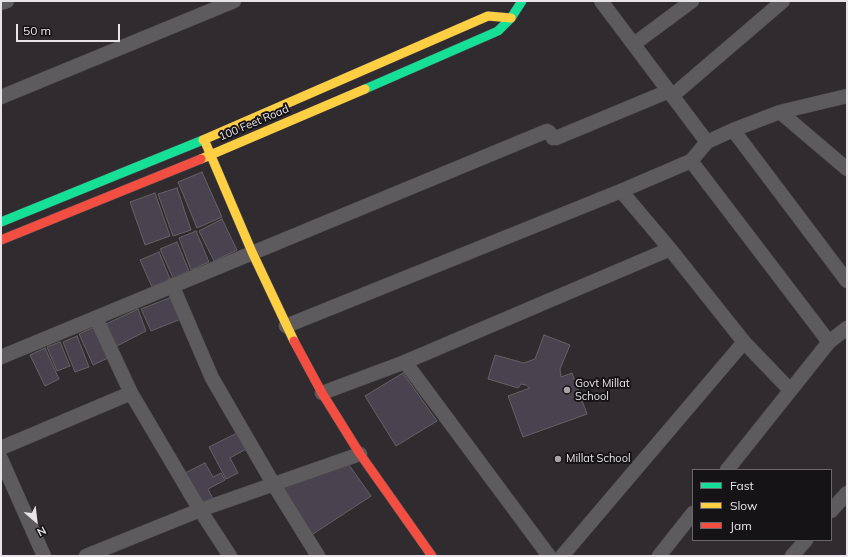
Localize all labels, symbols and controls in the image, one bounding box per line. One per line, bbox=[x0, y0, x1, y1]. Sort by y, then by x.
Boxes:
scale bar bbox=[18, 16, 122, 42]
text: 50 m bbox=[23, 23, 51, 38]
street label: 100 Feet Road bbox=[217, 102, 291, 144]
place label: Govt Millat School bbox=[575, 377, 630, 403]
marker: Govt Millat School bbox=[562, 385, 572, 395]
place label: Millat School bbox=[566, 452, 631, 466]
marker: Millat School bbox=[553, 454, 563, 464]
legend bbox=[692, 469, 832, 541]
text: Fast bbox=[730, 478, 754, 493]
text: Slow bbox=[730, 498, 758, 513]
north arrow bbox=[16, 501, 56, 541]
text: Jam bbox=[730, 518, 752, 533]
text: N bbox=[35, 523, 49, 540]

